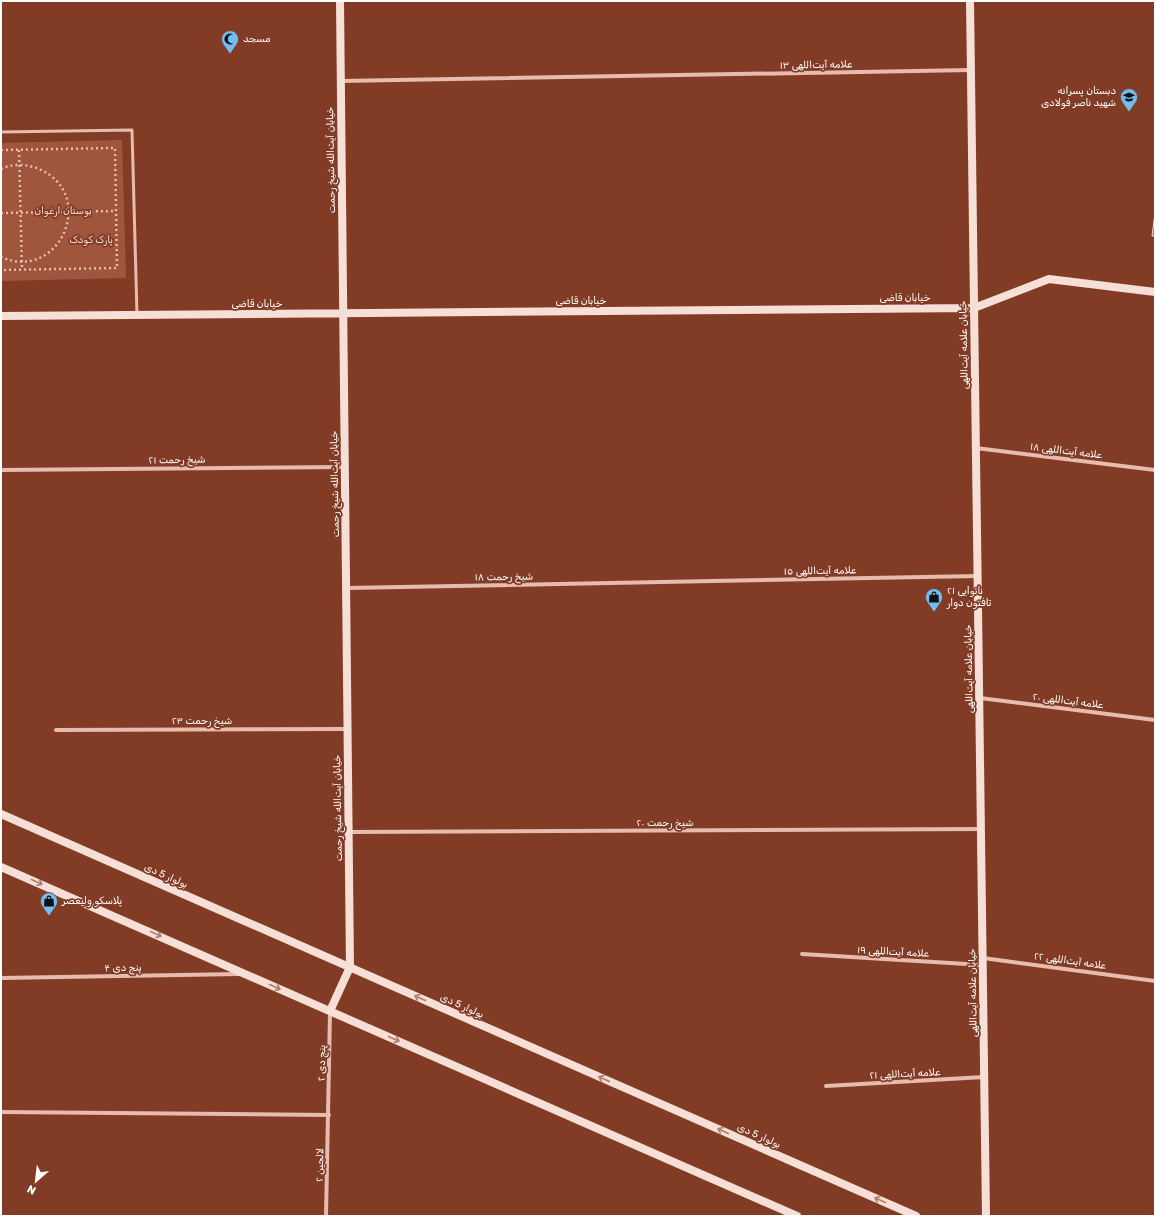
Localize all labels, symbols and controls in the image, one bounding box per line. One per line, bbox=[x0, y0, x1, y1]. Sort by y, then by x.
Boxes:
mosque icon: مسجد bbox=[220, 29, 240, 54]
place label: مسجد bbox=[243, 33, 271, 45]
street label: علامه آیت‌اللهی ۱۳ bbox=[780, 58, 853, 72]
place label: دبستان پسرانه شهید ناصر فولادی bbox=[1041, 85, 1116, 109]
school or university icon: دبستان پسرانه شهید ناصر فولادی bbox=[1119, 87, 1139, 112]
street label: خیابان آیت‌الله شیخ رحمت bbox=[324, 107, 339, 213]
park label: بوستان ارغوان bbox=[34, 205, 92, 217]
park label: پارک کودک bbox=[69, 234, 113, 247]
street label: خیابان قاضی bbox=[880, 292, 930, 304]
street label: خیابان قاضی bbox=[556, 295, 606, 307]
street label: خیابان قاضی bbox=[232, 298, 282, 310]
street label: خیابان علامه آیت‌اللهی bbox=[957, 301, 971, 389]
street label: خیابان آیت‌الله شیخ رحمت bbox=[328, 431, 343, 537]
street label: علامه آیت‌اللهی ۱۸ bbox=[1029, 441, 1103, 461]
street label: شیخ رحمت ۲۱ bbox=[148, 454, 206, 467]
street label: علامه آیت‌اللهی ۱۵ bbox=[784, 564, 857, 578]
street label: شیخ رحمت ۱۸ bbox=[475, 570, 533, 585]
place label: نانوایی ۲۱ تافتون دوار bbox=[946, 585, 992, 609]
shop icon: نانوایی ۲۱ تافتون دوار bbox=[924, 587, 944, 612]
street label: خیابان علامه آیت‌اللهی bbox=[962, 625, 976, 713]
street label: علامه آیت‌اللهی ۲۰ bbox=[1032, 691, 1105, 711]
street label: شیخ رحمت ۲۳ bbox=[172, 715, 232, 728]
street label: خیابان آیت‌الله شیخ رحمت bbox=[331, 755, 346, 861]
street label: شیخ رحمت ۲۰ bbox=[636, 817, 694, 830]
street label: بولوار 5 دی bbox=[142, 861, 190, 891]
one-way arrow bbox=[30, 879, 42, 886]
shop icon: پلاسکو ولیعصر bbox=[39, 891, 59, 916]
place label: پلاسکو ولیعصر bbox=[61, 895, 122, 908]
one-way arrow bbox=[149, 931, 161, 939]
street label: علامه آیت‌اللهی ۱۹ bbox=[857, 944, 930, 960]
street label: خیابان علامه آیت‌اللهی bbox=[966, 949, 980, 1037]
street label: علامه آیت‌اللهی ۲۲ bbox=[1033, 950, 1108, 972]
street label: پنج دی ۴ bbox=[104, 962, 142, 975]
one-way arrow bbox=[268, 984, 280, 991]
street label: بولوار 5 دی bbox=[438, 991, 486, 1021]
one-way arrow bbox=[415, 994, 427, 1002]
one-way arrow bbox=[387, 1036, 399, 1043]
street label: پنج دی ۲ bbox=[316, 1044, 329, 1081]
street label: علامه آیت‌اللهی ۲۱ bbox=[869, 1066, 941, 1082]
one-way arrow bbox=[598, 1075, 610, 1082]
street label: بولوار 5 دی bbox=[735, 1121, 783, 1151]
one-way arrow bbox=[717, 1127, 729, 1134]
street label: لالجین ۲ bbox=[314, 1148, 326, 1182]
north arrow bbox=[16, 1161, 56, 1201]
text: N bbox=[25, 1182, 38, 1197]
one-way arrow bbox=[874, 1196, 886, 1203]

